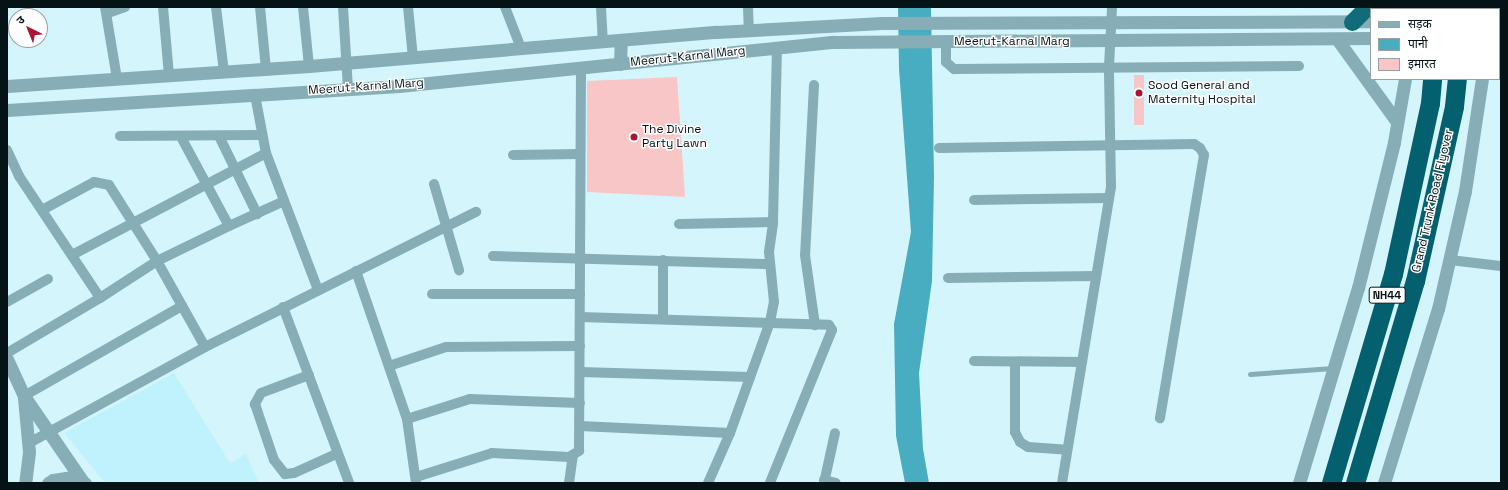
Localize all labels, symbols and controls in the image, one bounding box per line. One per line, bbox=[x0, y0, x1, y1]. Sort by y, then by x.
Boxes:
north arrow bbox=[8, 8, 48, 48]
legend bbox=[1370, 8, 1500, 80]
text: उ bbox=[13, 13, 28, 27]
text: सड़क bbox=[1408, 16, 1432, 32]
street label: Meerut-Karnal Marg bbox=[954, 35, 1070, 49]
text: पानी bbox=[1408, 36, 1428, 52]
street label: Meerut-Karnal Marg bbox=[630, 44, 746, 70]
text: इमारत bbox=[1408, 56, 1436, 72]
street label: Meerut-Karnal Marg bbox=[308, 76, 424, 98]
place label: Sood General and Maternity Hospital bbox=[1148, 79, 1256, 107]
marker: Sood General and Maternity Hospital bbox=[1133, 87, 1145, 99]
place label: The Divine Party Lawn bbox=[642, 123, 707, 151]
street label: Grand Trunk Road Flyover bbox=[1410, 128, 1456, 274]
marker: The Divine Party Lawn bbox=[629, 132, 639, 142]
road number: NH44 bbox=[1368, 286, 1406, 304]

